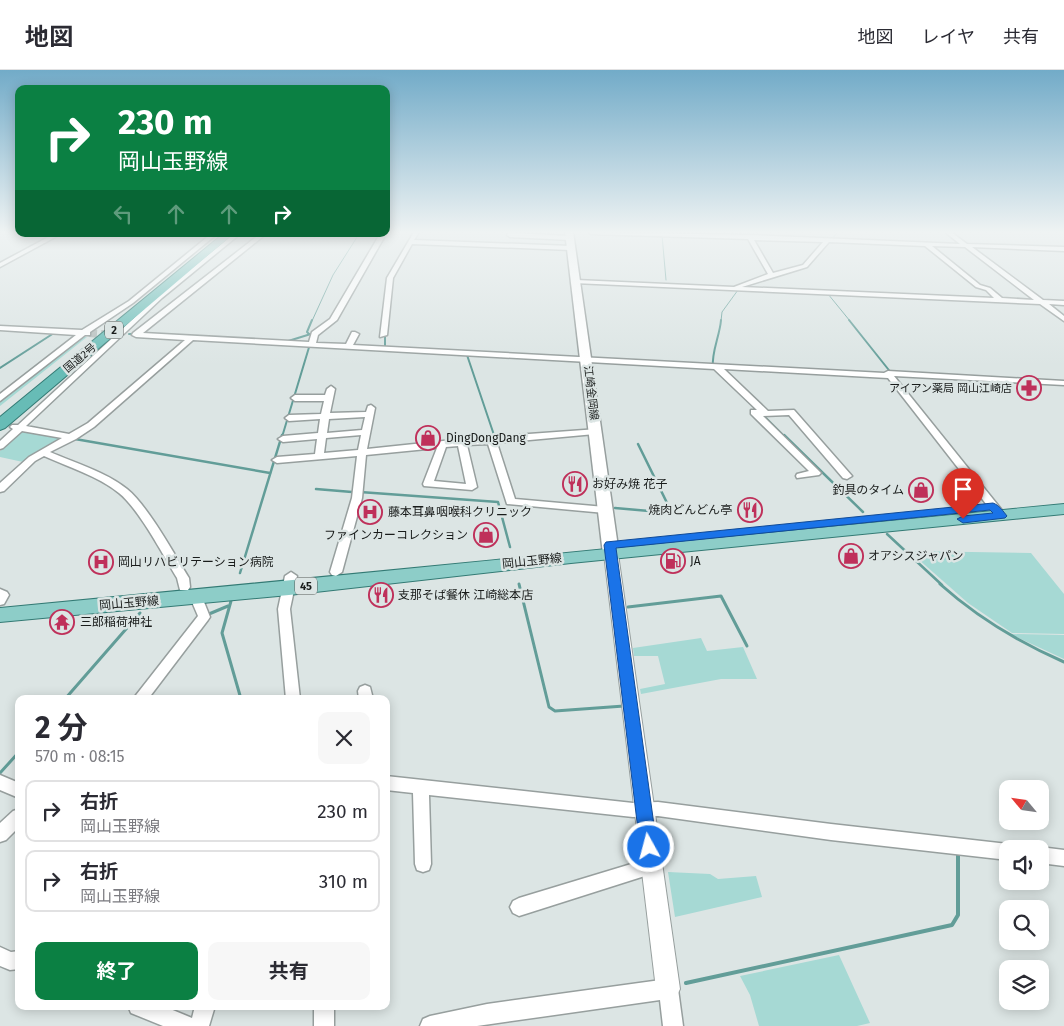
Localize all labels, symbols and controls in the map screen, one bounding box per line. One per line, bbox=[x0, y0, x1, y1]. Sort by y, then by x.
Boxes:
text: 地図 bbox=[25, 23, 73, 51]
text: 地図 bbox=[858, 26, 894, 48]
text: レイヤ bbox=[922, 26, 975, 48]
text: 共有 bbox=[1003, 26, 1039, 48]
text: 230 m bbox=[118, 101, 212, 143]
icon: right bbox=[35, 105, 100, 170]
text: 岡山玉野線 bbox=[118, 148, 228, 175]
icon: left bbox=[109, 200, 137, 228]
icon: ahead bbox=[162, 200, 190, 228]
icon: ahead bbox=[215, 200, 243, 228]
icon: right bbox=[268, 200, 296, 228]
road number: 2 bbox=[105, 322, 123, 338]
street label: 国道2号 bbox=[61, 341, 99, 375]
street label: 江崎金岡線 bbox=[581, 365, 601, 421]
pharmacy icon: アイアン薬局 岡山江崎店 bbox=[1016, 375, 1042, 401]
place label: アイアン薬局 岡山江崎店 bbox=[889, 382, 1012, 395]
shop icon: DingDongDang bbox=[415, 425, 441, 451]
place label: DingDongDang bbox=[446, 431, 527, 445]
pin bbox=[942, 468, 984, 519]
restaurant icon: お好み焼 花子 bbox=[562, 471, 588, 497]
icon: arrive bbox=[949, 475, 977, 503]
place label: お好み焼 花子 bbox=[592, 477, 667, 491]
shop icon: 釣具のタイム bbox=[908, 477, 934, 503]
place label: 釣具のタイム bbox=[832, 483, 904, 497]
restaurant icon: 焼肉どんどん亭 bbox=[737, 497, 763, 523]
hospital icon: 藤本耳鼻咽喉科クリニック bbox=[357, 499, 383, 525]
place label: 焼肉どんどん亭 bbox=[648, 503, 732, 517]
place label: 藤本耳鼻咽喉科クリニック bbox=[388, 505, 532, 519]
shop icon: ファインカーコレクション bbox=[473, 522, 499, 548]
place label: ファインカーコレクション bbox=[324, 528, 468, 542]
shop icon: オアシスジャパン bbox=[838, 543, 864, 569]
fuel station icon: JA bbox=[660, 548, 686, 574]
hospital icon: 岡山リハビリテーション病院 bbox=[88, 549, 114, 575]
place label: オアシスジャパン bbox=[868, 549, 964, 563]
street label: 岡山玉野線 bbox=[501, 551, 563, 571]
place label: JA bbox=[690, 554, 701, 568]
place label: 岡山リハビリテーション病院 bbox=[118, 555, 274, 569]
road number: 45 bbox=[295, 578, 317, 594]
restaurant icon: 支那そば餐休 江崎総本店 bbox=[368, 582, 394, 608]
place label: 支那そば餐休 江崎総本店 bbox=[398, 588, 533, 602]
street label: 岡山玉野線 bbox=[98, 593, 160, 613]
temple icon: 三郎稲荷神社 bbox=[49, 609, 75, 635]
place label: 三郎稲荷神社 bbox=[80, 615, 152, 629]
text: 2 分 bbox=[35, 710, 88, 746]
button: close bbox=[318, 712, 370, 764]
text: 570 m · 08:15 bbox=[35, 747, 125, 766]
north arrow bbox=[999, 780, 1049, 830]
map controls bbox=[999, 780, 1049, 1010]
text: 右折 bbox=[80, 790, 118, 813]
icon: right bbox=[37, 797, 65, 825]
text: 230 m bbox=[317, 800, 368, 823]
text: 岡山玉野線 bbox=[80, 817, 160, 836]
position arrow bbox=[622, 820, 674, 872]
button: sound bbox=[999, 840, 1049, 890]
text: 右折 bbox=[80, 860, 118, 883]
icon: right bbox=[37, 867, 65, 895]
text: 310 m bbox=[319, 870, 368, 893]
text: 岡山玉野線 bbox=[80, 887, 160, 906]
button: search bbox=[999, 900, 1049, 950]
button: 終了 bbox=[35, 942, 198, 1000]
button: 共有 bbox=[208, 942, 370, 1000]
button: layers bbox=[999, 960, 1049, 1010]

